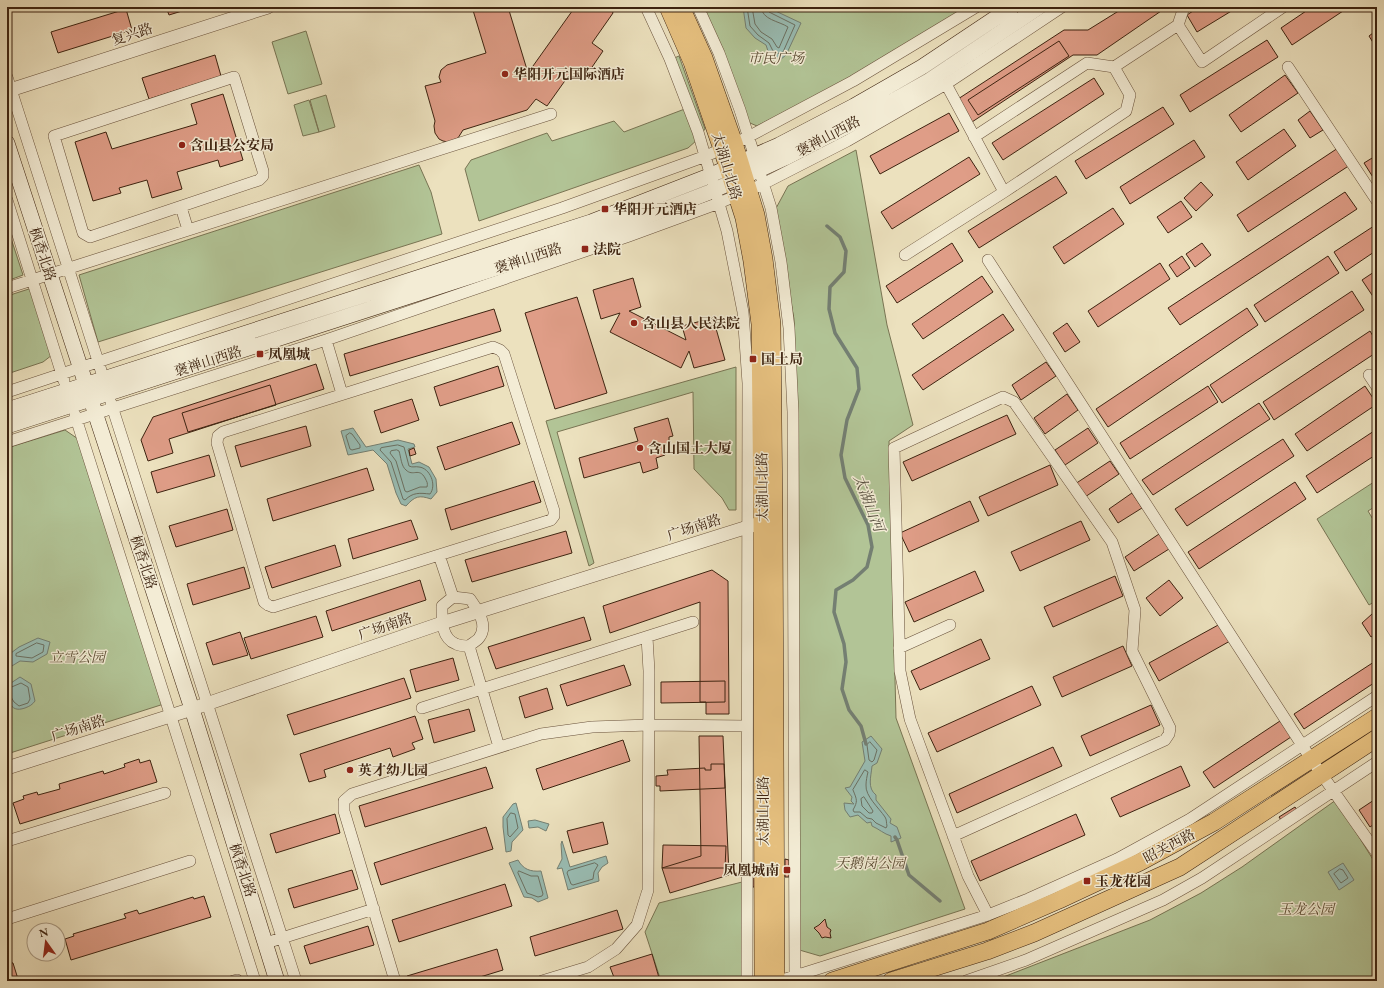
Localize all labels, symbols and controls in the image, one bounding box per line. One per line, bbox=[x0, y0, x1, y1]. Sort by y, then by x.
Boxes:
street label: 复兴路 bbox=[109, 19, 155, 49]
park label: 市民广场 bbox=[748, 49, 805, 67]
place label: 华阳开元国际酒店 bbox=[513, 65, 625, 83]
marker: 华阳开元国际酒店 bbox=[500, 69, 510, 79]
street label: 褒禅山西路 bbox=[793, 112, 863, 160]
street label: 太湖山北路 bbox=[708, 130, 746, 202]
place label: 含山县公安局 bbox=[190, 136, 274, 154]
marker: 含山县公安局 bbox=[177, 140, 187, 150]
place label: 华阳开元酒店 bbox=[613, 200, 697, 218]
marker: 华阳开元酒店 bbox=[600, 204, 610, 214]
street label: 枫香北路 bbox=[26, 225, 60, 283]
street label: 褒禅山西路 bbox=[492, 239, 564, 277]
place label: 法院 bbox=[593, 240, 621, 258]
marker: 法院 bbox=[580, 244, 590, 254]
place label: 含山县人民法院 bbox=[642, 314, 740, 332]
marker: 含山县人民法院 bbox=[629, 318, 639, 328]
street label: 褒禅山西路 bbox=[172, 342, 244, 380]
place label: 凤凰城 bbox=[268, 345, 310, 363]
marker: 凤凰城 bbox=[255, 349, 265, 359]
place label: 国土局 bbox=[761, 350, 803, 368]
marker: 国土局 bbox=[748, 354, 758, 364]
place label: 含山国土大厦 bbox=[648, 439, 732, 457]
marker: 含山国土大厦 bbox=[635, 443, 645, 453]
street label: 太湖山北路 bbox=[752, 452, 772, 522]
water label: 太湖山河 bbox=[850, 471, 890, 537]
street label: 广场南路 bbox=[665, 510, 723, 544]
street label: 枫香北路 bbox=[127, 533, 161, 591]
street label: 广场南路 bbox=[356, 608, 414, 644]
park label: 立雪公园 bbox=[49, 648, 107, 666]
street label: 广场南路 bbox=[49, 711, 107, 745]
place label: 英才幼儿园 bbox=[358, 761, 428, 779]
marker: 英才幼儿园 bbox=[345, 765, 355, 775]
street label: 太湖山北路 bbox=[754, 776, 772, 846]
street label: 昭关西路 bbox=[1140, 825, 1198, 867]
street label: 枫香北路 bbox=[226, 841, 260, 899]
park label: 天鹅岗公园 bbox=[835, 854, 907, 872]
place label: 凤凰城南 bbox=[723, 861, 779, 879]
marker: 凤凰城南 bbox=[782, 865, 792, 875]
place label: 玉龙花园 bbox=[1095, 872, 1151, 890]
marker: 玉龙花园 bbox=[1082, 876, 1092, 886]
park label: 玉龙公园 bbox=[1278, 900, 1336, 918]
north arrow bbox=[26, 922, 66, 962]
text: N bbox=[38, 924, 50, 940]

